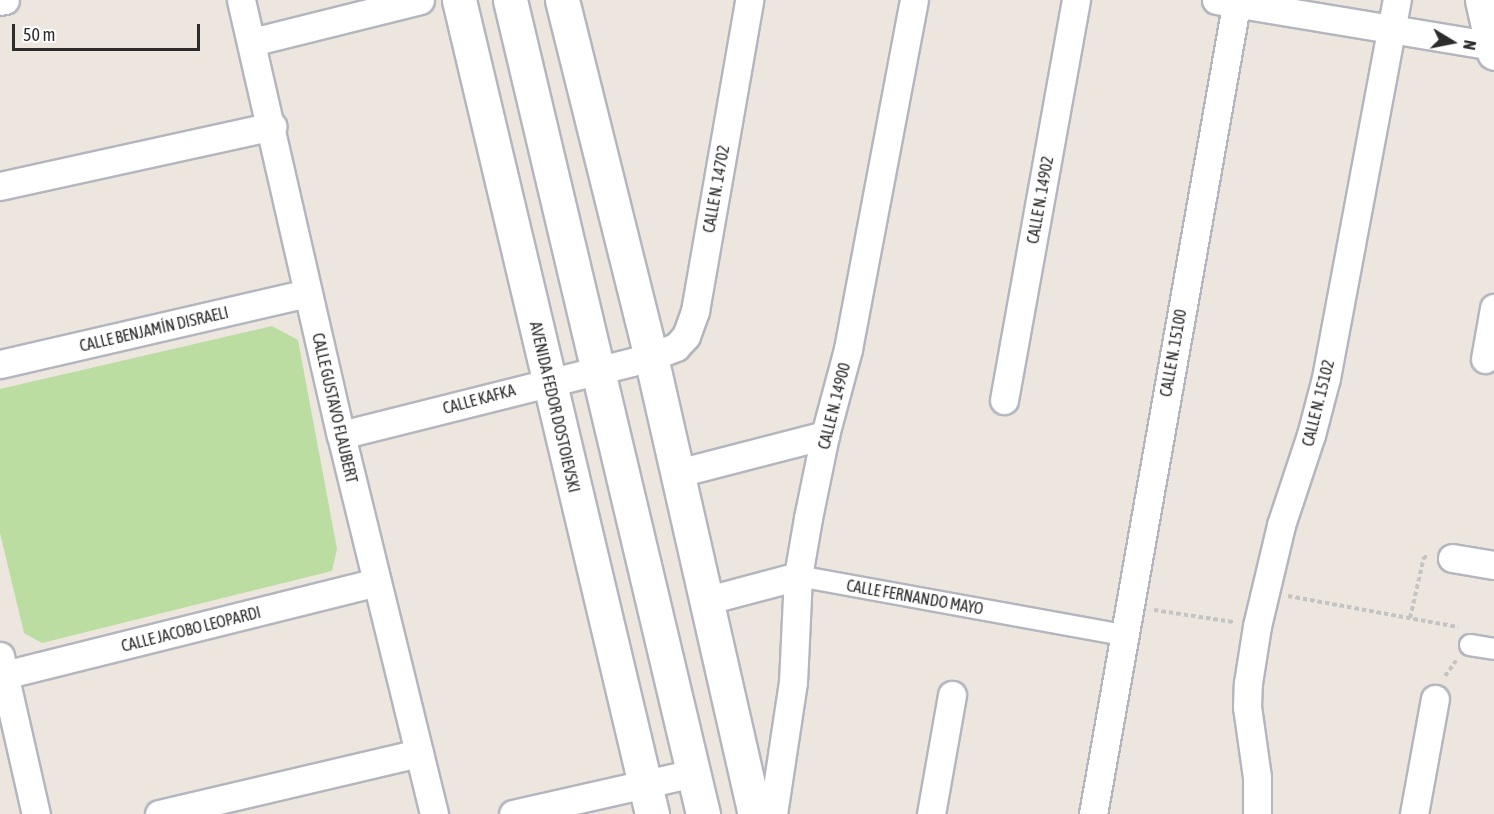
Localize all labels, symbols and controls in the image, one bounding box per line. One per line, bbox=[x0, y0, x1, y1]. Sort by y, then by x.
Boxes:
scale bar bbox=[15, 12, 202, 50]
north arrow bbox=[1422, 12, 1482, 72]
text: 50 m bbox=[23, 24, 55, 45]
text: N bbox=[1460, 39, 1479, 51]
street label: CALLE N. 14702 bbox=[699, 144, 733, 234]
street label: CALLE N. 14902 bbox=[1023, 155, 1057, 245]
street label: CALLE BENJAMÍN DISRAELI bbox=[78, 303, 230, 355]
street label: CALLE N. 15100 bbox=[1156, 308, 1190, 398]
street label: AVENIDA FEDOR DOSTOIEVSKI bbox=[526, 320, 584, 494]
street label: CALLE GUSTAVO FLAUBERT bbox=[308, 331, 362, 485]
street label: CALLE N. 15102 bbox=[1298, 358, 1338, 448]
street label: CALLE N. 14900 bbox=[814, 361, 854, 451]
street label: CALLE KAFKA bbox=[441, 380, 517, 418]
street label: CALLE FERNANDO MAYO bbox=[845, 576, 985, 618]
street label: CALLE JACOBO LEOPARDI bbox=[119, 602, 263, 656]

